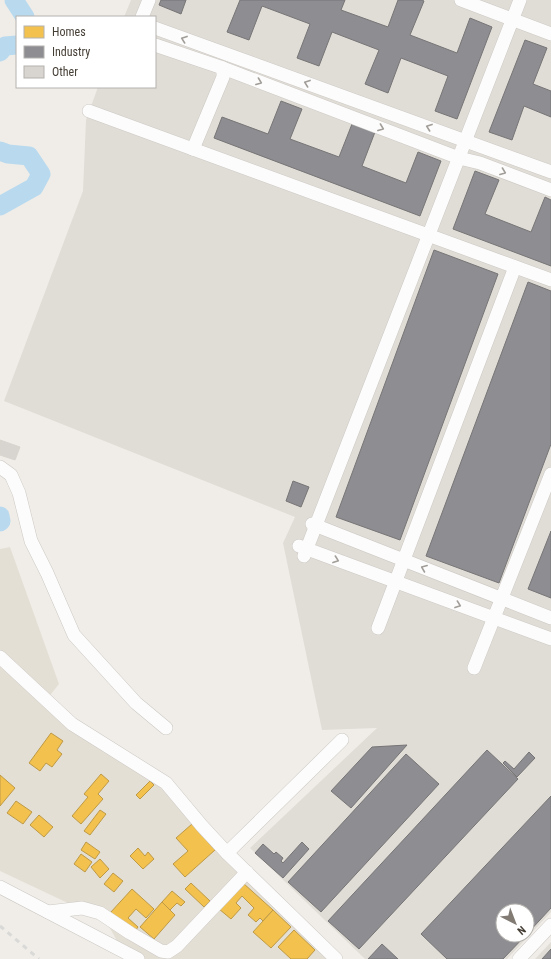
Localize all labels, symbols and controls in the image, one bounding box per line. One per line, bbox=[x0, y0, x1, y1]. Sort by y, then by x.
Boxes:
legend bbox=[16, 16, 156, 88]
text: Homes bbox=[52, 25, 86, 39]
one-way arrow bbox=[181, 35, 188, 43]
text: Industry bbox=[52, 45, 90, 59]
text: Other bbox=[52, 65, 78, 79]
one-way arrow bbox=[256, 78, 263, 86]
one-way arrow bbox=[303, 79, 310, 88]
one-way arrow bbox=[377, 124, 384, 132]
one-way arrow bbox=[425, 124, 432, 132]
one-way arrow bbox=[499, 168, 506, 176]
one-way arrow bbox=[332, 555, 339, 563]
one-way arrow bbox=[420, 565, 428, 573]
one-way arrow bbox=[454, 600, 461, 608]
north arrow bbox=[495, 903, 535, 943]
text: N bbox=[514, 923, 528, 937]

